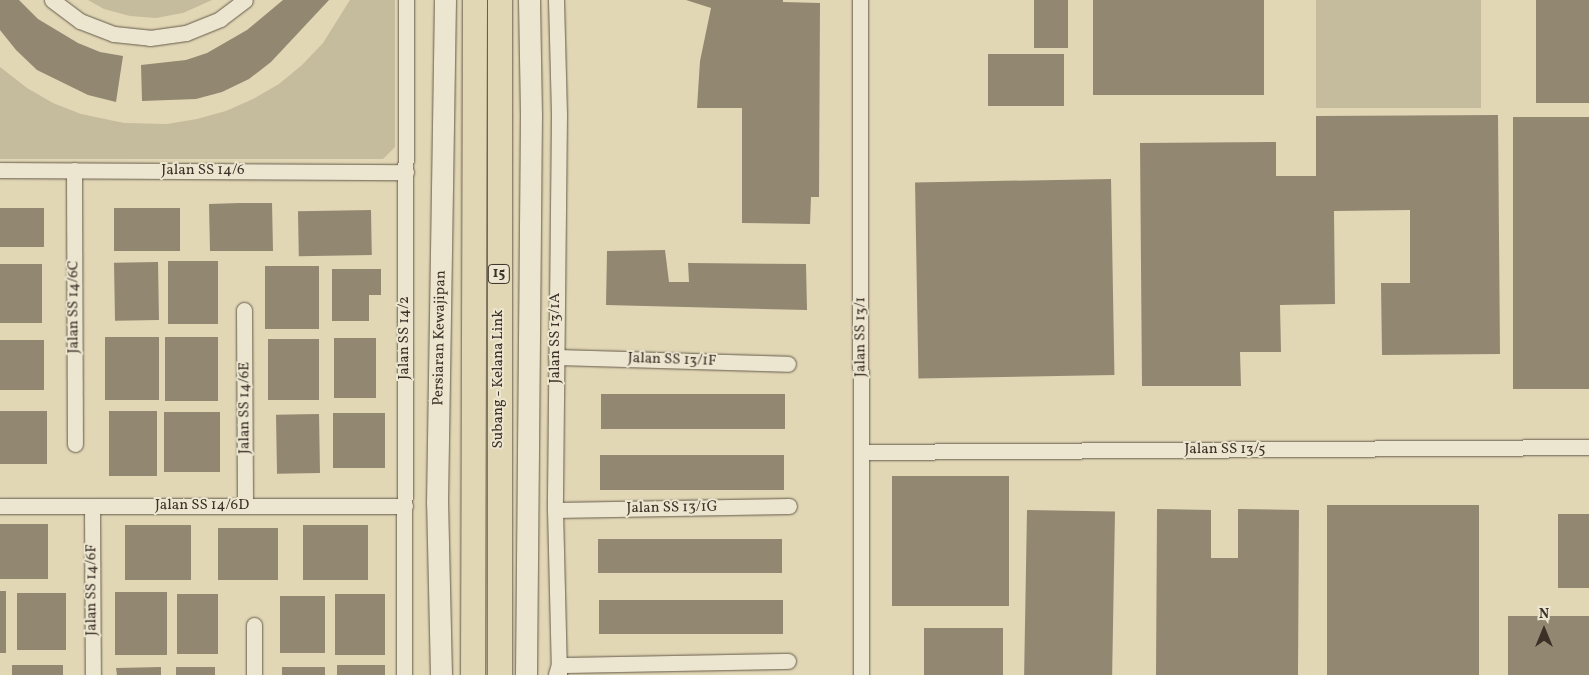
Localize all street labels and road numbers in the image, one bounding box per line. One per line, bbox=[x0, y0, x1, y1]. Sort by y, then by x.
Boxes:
street label: Jalan SS 14/6 bbox=[161, 162, 245, 180]
street label: Jalan SS 14/6C bbox=[65, 260, 83, 354]
road number: 15 bbox=[488, 262, 510, 286]
street label: Persiaran Kewajipan bbox=[430, 270, 450, 406]
street label: Jalan SS 13/1A bbox=[547, 293, 565, 383]
street label: Jalan SS 14/2 bbox=[396, 296, 414, 380]
street label: Jalan SS 13/1 bbox=[852, 297, 870, 377]
street label: Subang - Kelana Link bbox=[490, 309, 508, 449]
street label: Jalan SS 13/1F bbox=[627, 349, 717, 371]
street label: Jalan SS 14/6E bbox=[236, 362, 254, 454]
street label: Jalan SS 13/5 bbox=[1184, 441, 1266, 459]
street label: Jalan SS 14/6D bbox=[155, 497, 249, 515]
street label: Jalan SS 13/1G bbox=[626, 498, 718, 518]
street label: Jalan SS 14/6F bbox=[83, 544, 101, 636]

